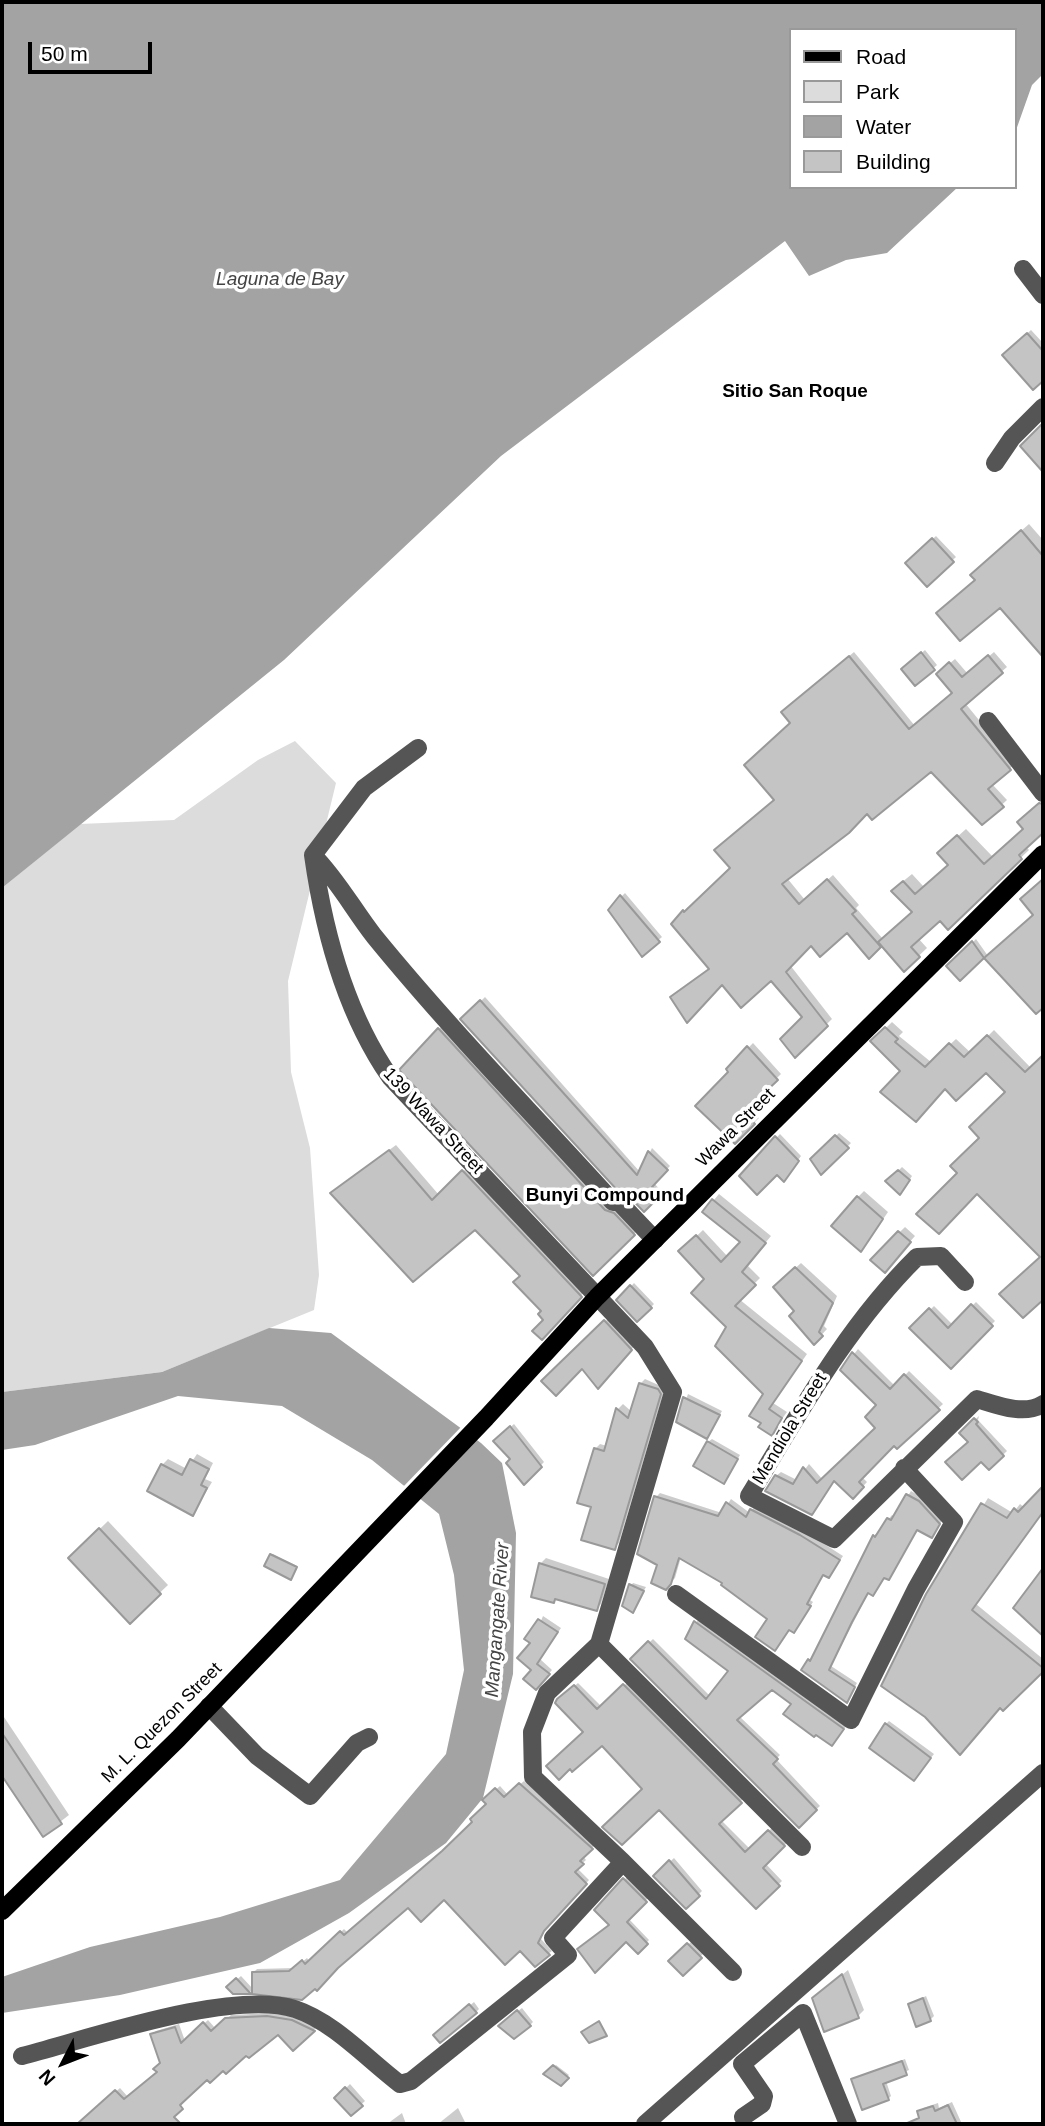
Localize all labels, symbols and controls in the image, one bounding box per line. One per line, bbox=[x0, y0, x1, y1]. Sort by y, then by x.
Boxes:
scale bar bbox=[32, 28, 156, 72]
legend bbox=[790, 28, 1017, 189]
text: 50 m bbox=[41, 42, 88, 65]
text: Road bbox=[856, 45, 906, 68]
text: Park bbox=[856, 80, 899, 103]
text: Water bbox=[856, 115, 911, 138]
text: Building bbox=[856, 150, 931, 173]
water label: Laguna de Bay bbox=[216, 269, 344, 291]
district label: Sitio San Roque bbox=[722, 381, 868, 403]
street label: 139 Wawa Street bbox=[378, 1063, 488, 1179]
street label: Wawa Street bbox=[692, 1084, 780, 1172]
district label: Bunyi Compound bbox=[526, 1185, 684, 1207]
street label: Mendiola Street bbox=[748, 1369, 832, 1489]
water label: Mangangate River bbox=[481, 1542, 515, 1698]
street label: M. L. Quezon Street bbox=[97, 1658, 227, 1788]
north arrow bbox=[28, 2028, 98, 2098]
text: N bbox=[35, 2065, 59, 2090]

